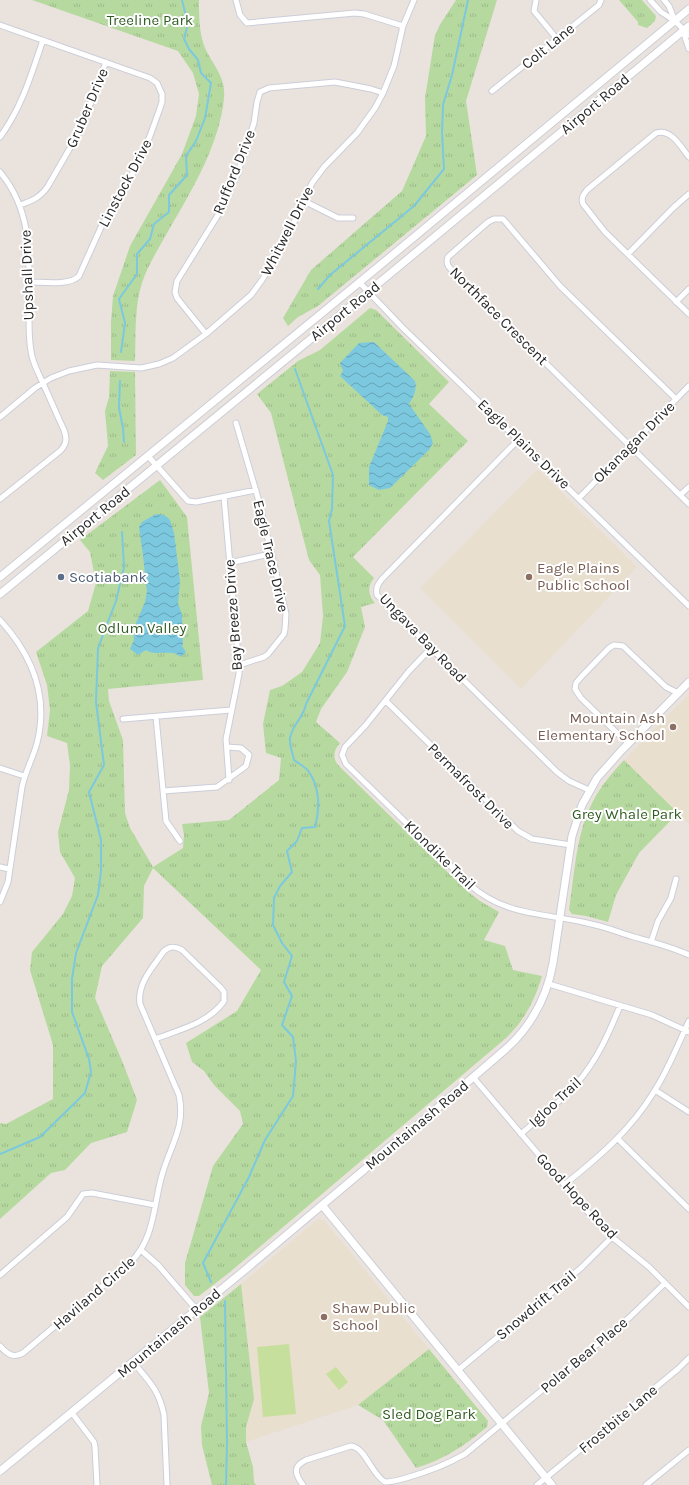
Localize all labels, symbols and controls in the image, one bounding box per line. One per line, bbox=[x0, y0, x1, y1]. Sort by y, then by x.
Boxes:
park label: Treeline Park bbox=[107, 11, 193, 29]
street label: Colt Lane bbox=[518, 19, 578, 73]
street label: Gruber Drive bbox=[62, 65, 112, 151]
street label: Airport Road bbox=[557, 70, 633, 138]
street label: Rufford Drive bbox=[209, 127, 259, 217]
street label: Linstock Drive bbox=[94, 136, 156, 230]
street label: Whitwell Drive bbox=[257, 183, 317, 279]
street label: Upshall Drive bbox=[16, 229, 38, 321]
street label: Northface Crescent bbox=[446, 263, 552, 369]
street label: Airport Road bbox=[306, 277, 384, 345]
street label: Eagle Plains Drive bbox=[474, 395, 574, 493]
street label: Okanagan Drive bbox=[589, 397, 679, 487]
street label: Airport Road bbox=[56, 482, 134, 550]
street label: Eagle Trace Drive bbox=[249, 498, 293, 614]
street label: Bay Breeze Drive bbox=[220, 559, 246, 671]
place label: Eagle Plains Public School bbox=[537, 559, 630, 594]
place label: Scotiabank bbox=[69, 568, 147, 586]
marker: Scotiabank bbox=[56, 572, 66, 582]
marker: Eagle Plains Public School bbox=[524, 572, 534, 582]
street label: Ungava Bay Road bbox=[376, 589, 470, 687]
park label: Odlum Valley bbox=[98, 619, 186, 637]
place label: Mountain Ash Elementary School bbox=[538, 709, 665, 744]
marker: Mountain Ash Elementary School bbox=[668, 722, 678, 732]
street label: Permafrost Drive bbox=[424, 739, 518, 833]
park label: Grey Whale Park bbox=[572, 805, 682, 823]
street label: Klondike Trail bbox=[401, 816, 479, 894]
street label: Igloo Trail bbox=[525, 1073, 585, 1131]
street label: Mountainash Road bbox=[362, 1076, 472, 1174]
street label: Good Hope Road bbox=[532, 1149, 622, 1243]
street label: Haviland Circle bbox=[49, 1252, 139, 1334]
street label: Snowdrift Trail bbox=[492, 1266, 580, 1344]
street label: Mountainash Road bbox=[114, 1284, 224, 1382]
place label: Shaw Public School bbox=[332, 1299, 416, 1334]
marker: Shaw Public School bbox=[319, 1312, 329, 1322]
street label: Polar Bear Place bbox=[537, 1313, 631, 1397]
street label: Frostbite Lane bbox=[575, 1381, 661, 1457]
park label: Sled Dog Park bbox=[382, 1405, 476, 1423]

